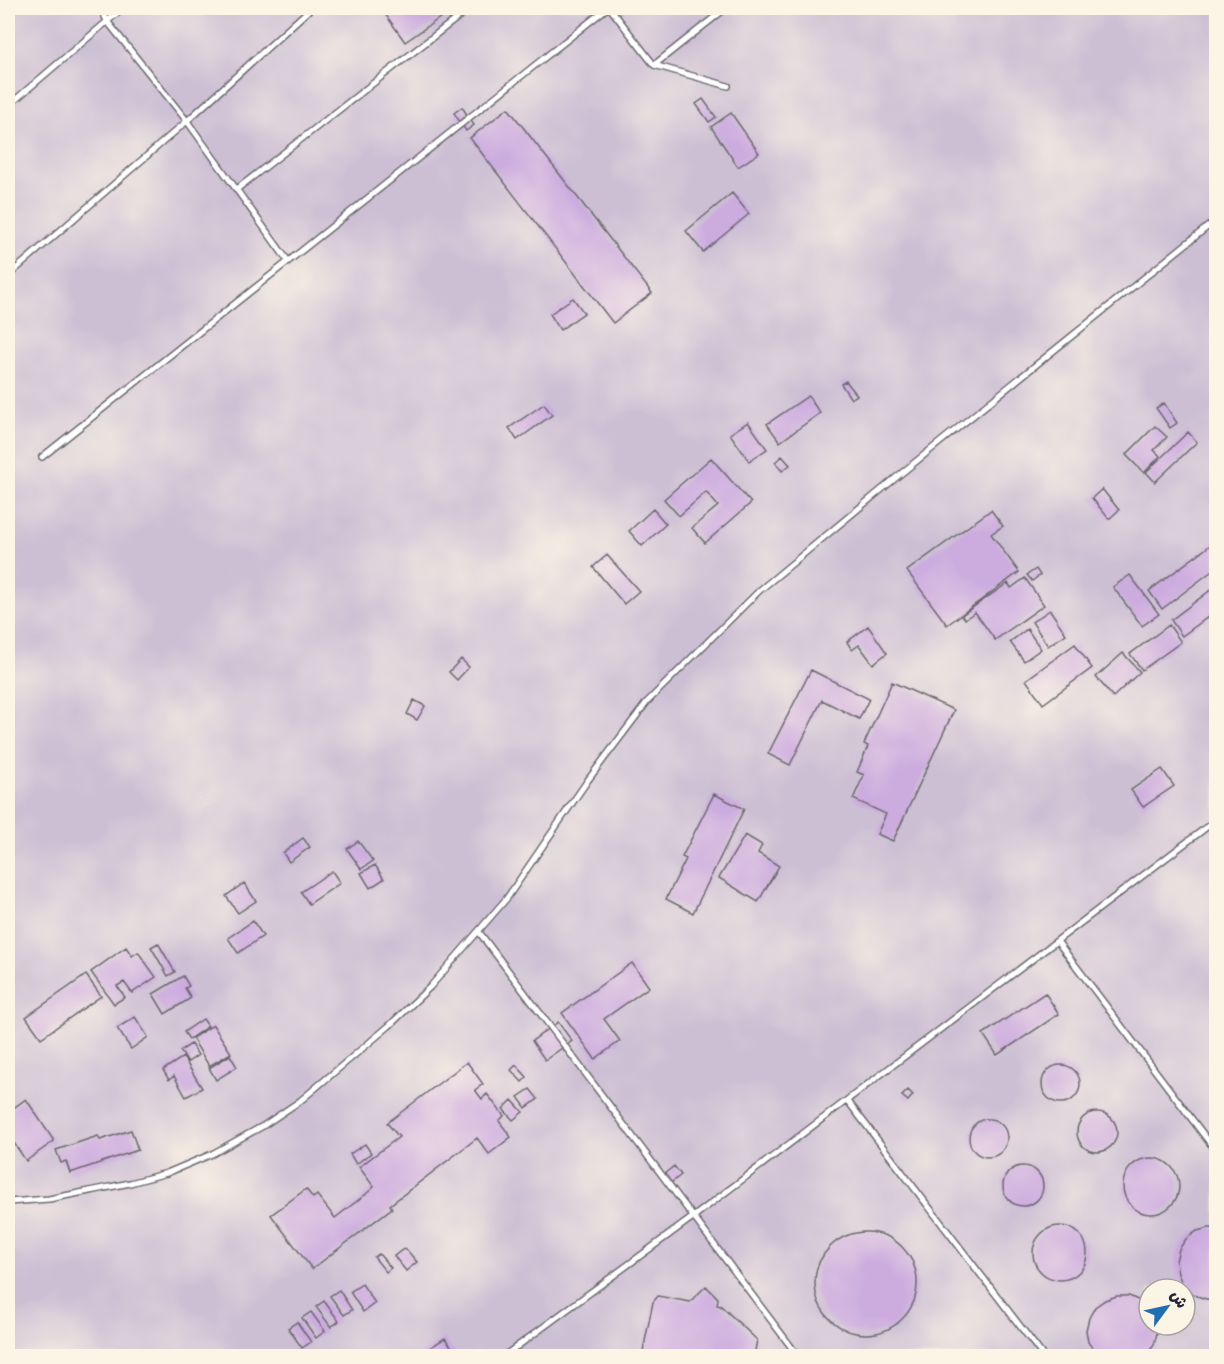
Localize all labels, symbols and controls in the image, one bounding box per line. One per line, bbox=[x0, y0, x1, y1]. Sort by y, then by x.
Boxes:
north arrow bbox=[1137, 1277, 1197, 1337]
text: ش bbox=[1166, 1287, 1191, 1312]

